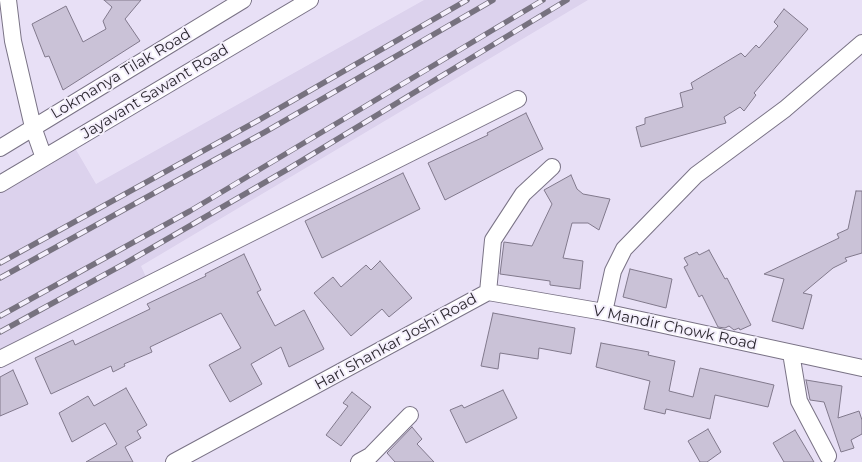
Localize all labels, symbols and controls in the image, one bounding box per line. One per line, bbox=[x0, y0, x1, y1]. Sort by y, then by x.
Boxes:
street label: Lokmanya Tilak Road bbox=[48, 25, 194, 123]
street label: Jayavant Sawant Road bbox=[78, 41, 232, 143]
street label: Hari Shankar Joshi Road bbox=[312, 290, 480, 394]
street label: V Mandir Chowk Road bbox=[591, 302, 759, 354]

